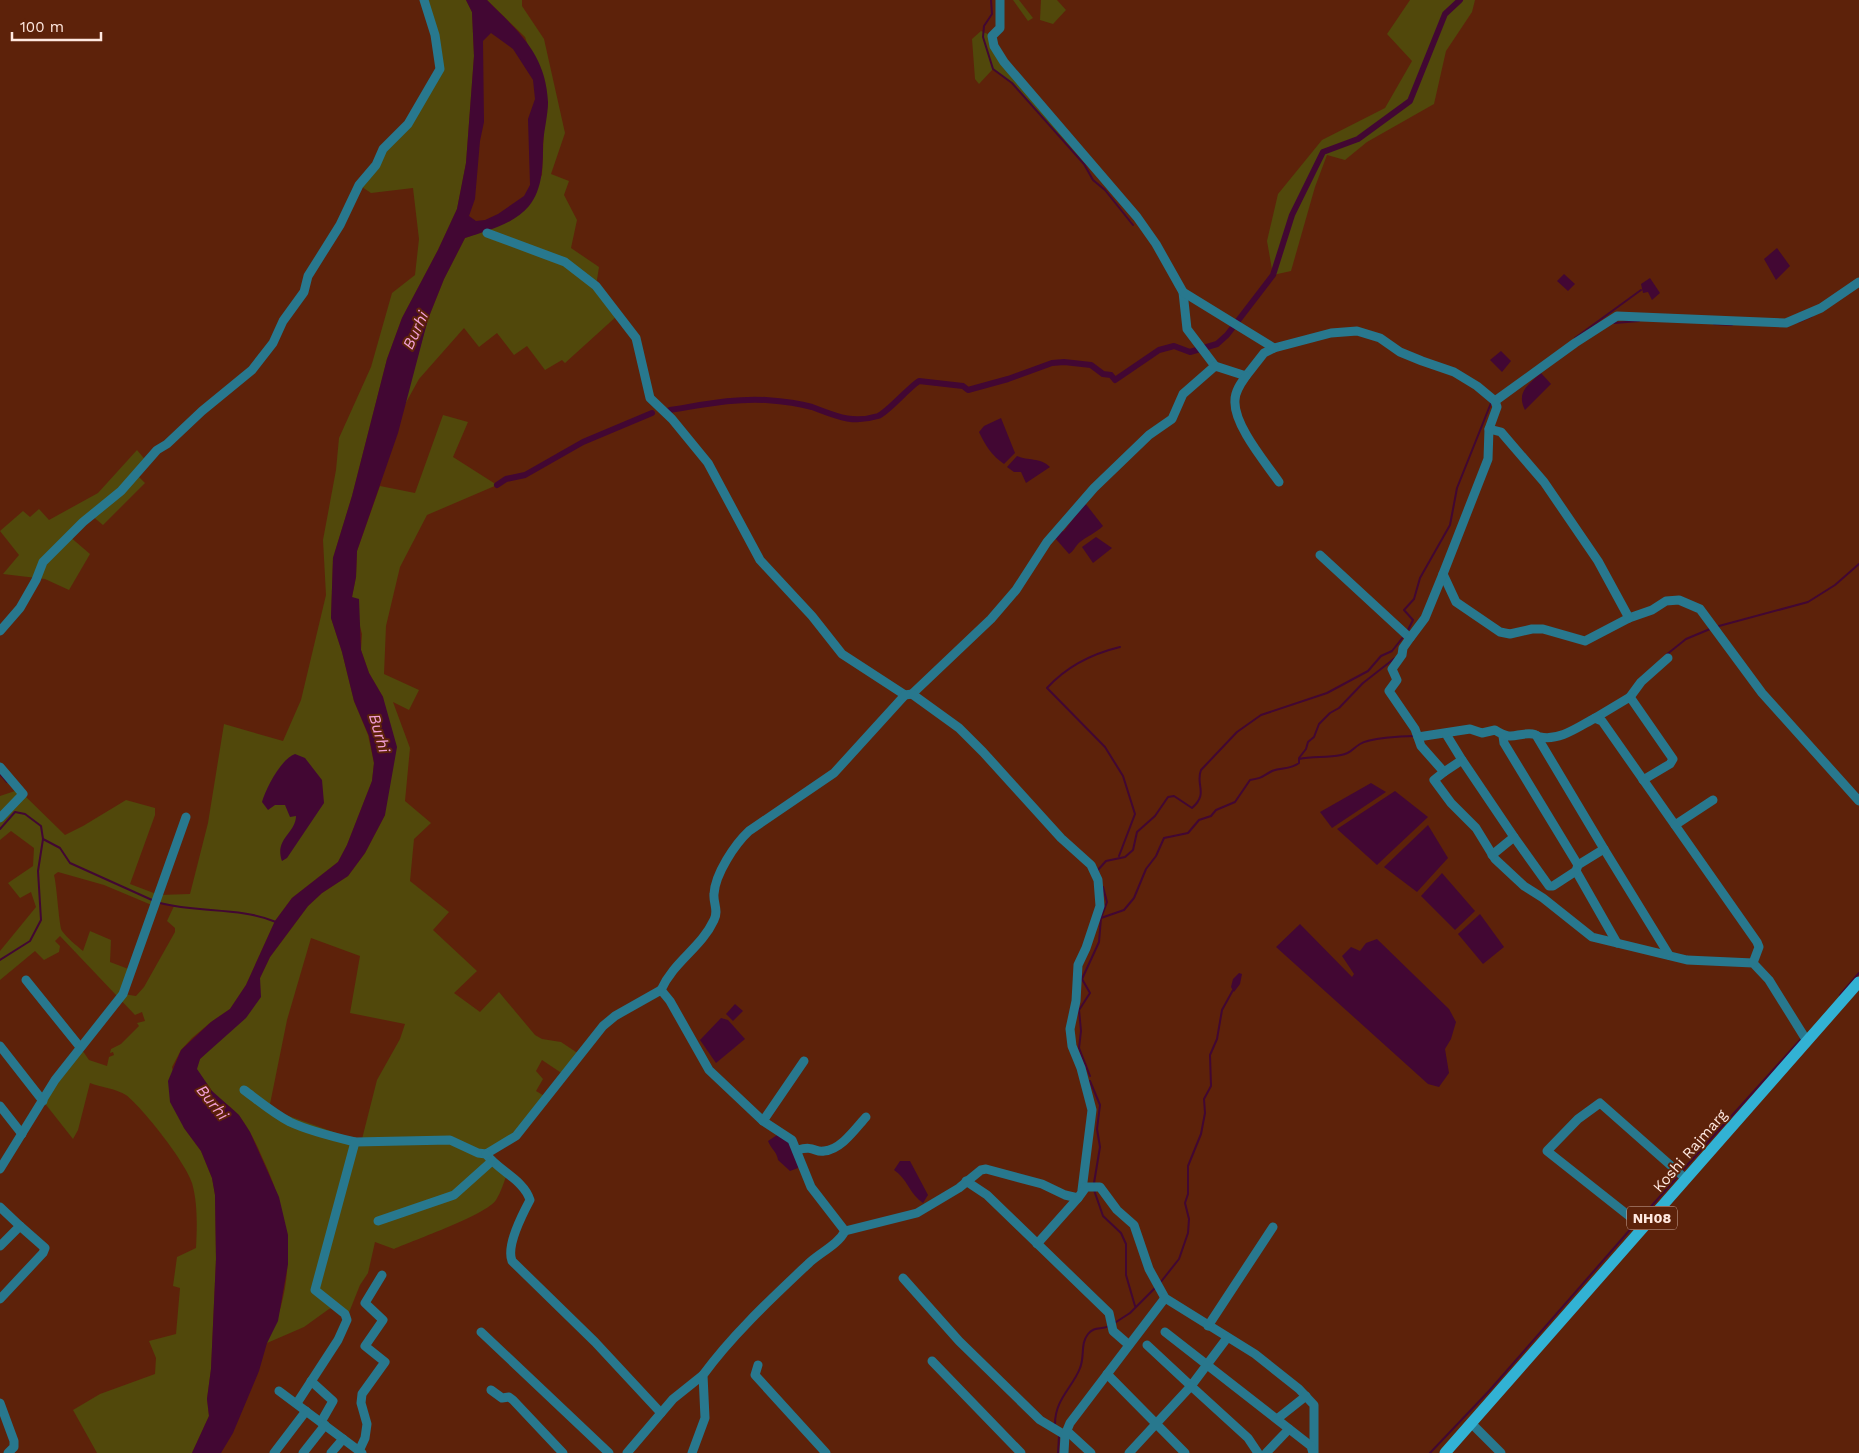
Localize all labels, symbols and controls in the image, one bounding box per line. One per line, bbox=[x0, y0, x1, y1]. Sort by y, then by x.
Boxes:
scale bar bbox=[12, 10, 101, 42]
text: 100 m bbox=[20, 18, 64, 36]
water label: Burhi bbox=[398, 307, 433, 352]
water label: Burhi bbox=[365, 711, 394, 756]
water label: Burhi bbox=[193, 1081, 233, 1124]
street label: Koshi Rajmarg bbox=[1649, 1106, 1731, 1196]
road number: NH08 bbox=[1627, 1206, 1677, 1230]

